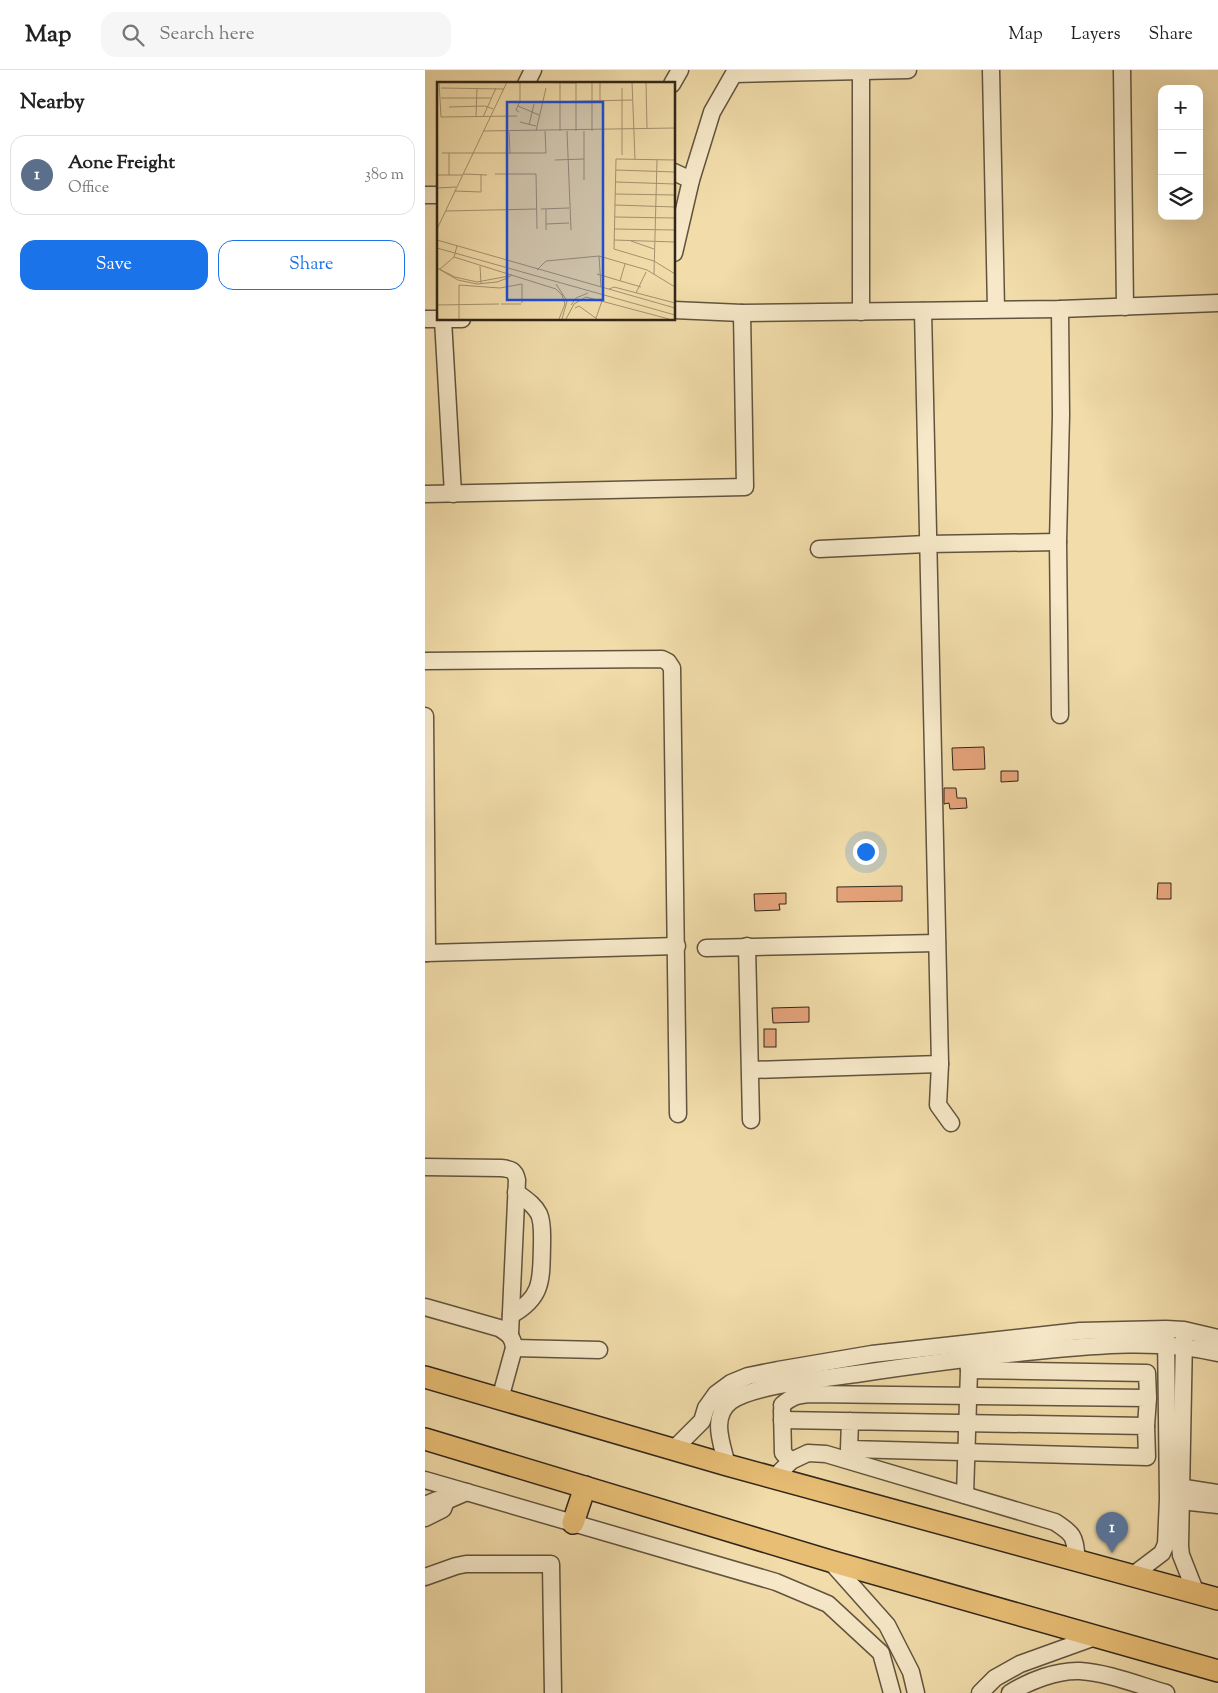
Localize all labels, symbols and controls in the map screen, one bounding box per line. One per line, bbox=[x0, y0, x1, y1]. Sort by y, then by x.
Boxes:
search box bbox=[101, 12, 451, 57]
text: Map bbox=[25, 18, 71, 52]
icon: search bbox=[119, 21, 147, 49]
text: Search here bbox=[159, 21, 255, 48]
text: Map bbox=[1008, 22, 1043, 48]
text: Layers bbox=[1071, 22, 1121, 48]
text: Share bbox=[1149, 22, 1193, 48]
inset map bbox=[437, 82, 675, 320]
map controls bbox=[1158, 85, 1203, 220]
button: + bbox=[1158, 85, 1203, 130]
text: Nearby bbox=[20, 88, 85, 118]
button: − bbox=[1158, 130, 1203, 175]
text: Aone Freight bbox=[68, 150, 175, 177]
text: 1 bbox=[34, 164, 40, 187]
text: 380 m bbox=[364, 164, 404, 187]
button: layers bbox=[1158, 175, 1203, 220]
text: Office bbox=[68, 177, 109, 200]
button: Save bbox=[20, 240, 208, 290]
button: Share bbox=[218, 240, 405, 290]
your location bbox=[853, 839, 879, 865]
pin: 1 bbox=[1096, 1512, 1128, 1553]

